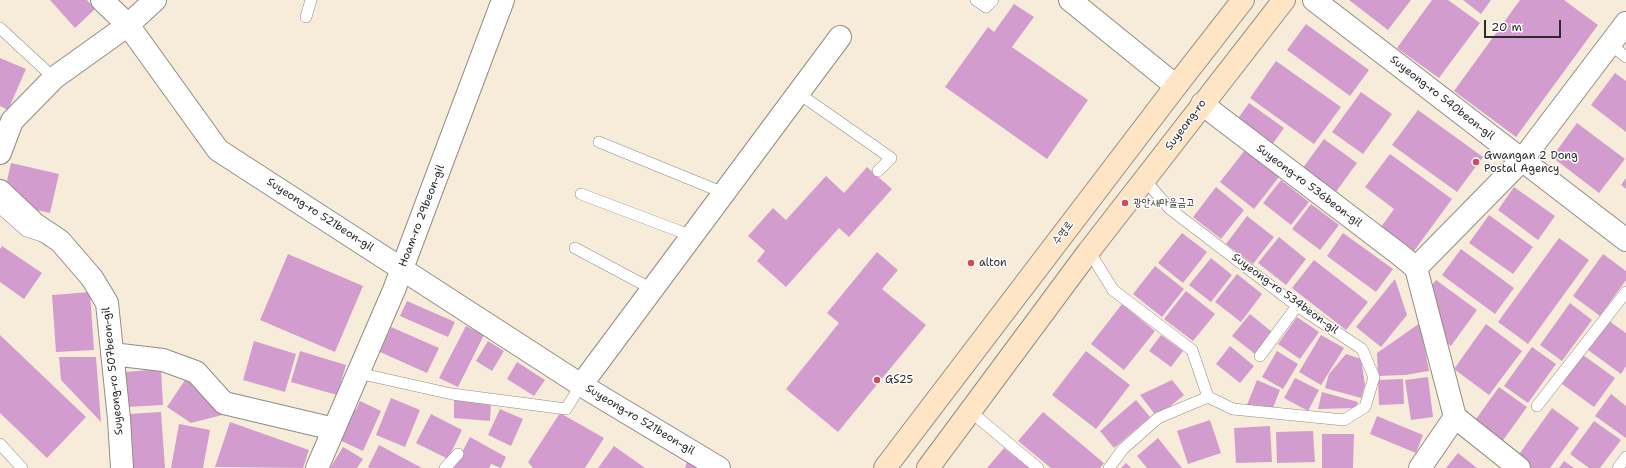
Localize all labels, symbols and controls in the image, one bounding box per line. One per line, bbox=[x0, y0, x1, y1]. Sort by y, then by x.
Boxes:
scale bar bbox=[1486, 12, 1563, 38]
text: 20 m bbox=[1491, 19, 1522, 35]
street label: Suyeong-ro 540beon-gil bbox=[1387, 53, 1497, 143]
street label: Suyeong-ro bbox=[1163, 97, 1209, 153]
street label: Suyeong-ro 536beon-gil bbox=[1254, 142, 1364, 230]
place label: Gwangan 2 Dong Postal Agency bbox=[1484, 149, 1578, 175]
marker: Gwangan 2 Dong Postal Agency bbox=[1471, 157, 1481, 167]
street label: Hoam-ro 29beon-gil bbox=[396, 163, 448, 269]
street label: Suyeong-ro 521beon-gil bbox=[264, 175, 376, 255]
place label: 광안새마을금고 bbox=[1133, 196, 1195, 210]
marker: 광안새마을금고 bbox=[1120, 198, 1130, 208]
street label: 수영로 bbox=[1050, 218, 1076, 248]
street label: Suyeong-ro 534beon-gil bbox=[1229, 251, 1341, 337]
place label: alton bbox=[979, 256, 1007, 270]
marker: alton bbox=[966, 258, 976, 268]
street label: Suyeong-ro 507beon-gil bbox=[100, 306, 126, 436]
place label: GS25 bbox=[885, 373, 913, 387]
marker: GS25 bbox=[872, 375, 882, 385]
street label: Suyeong-ro 521beon-gil bbox=[583, 382, 697, 458]

